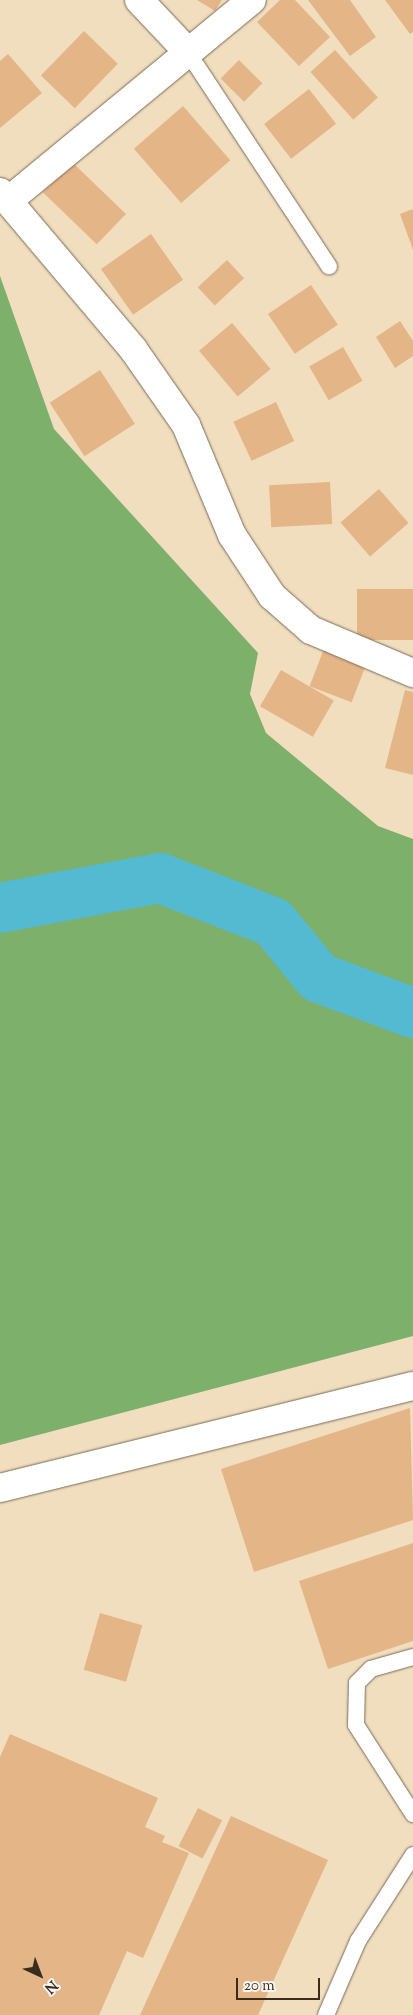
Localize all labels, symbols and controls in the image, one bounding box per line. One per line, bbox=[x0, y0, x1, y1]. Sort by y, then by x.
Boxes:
north arrow bbox=[15, 1950, 65, 2000]
scale bar bbox=[238, 1968, 322, 2000]
text: N bbox=[39, 1975, 61, 1997]
text: 20 m bbox=[244, 1976, 275, 1997]

